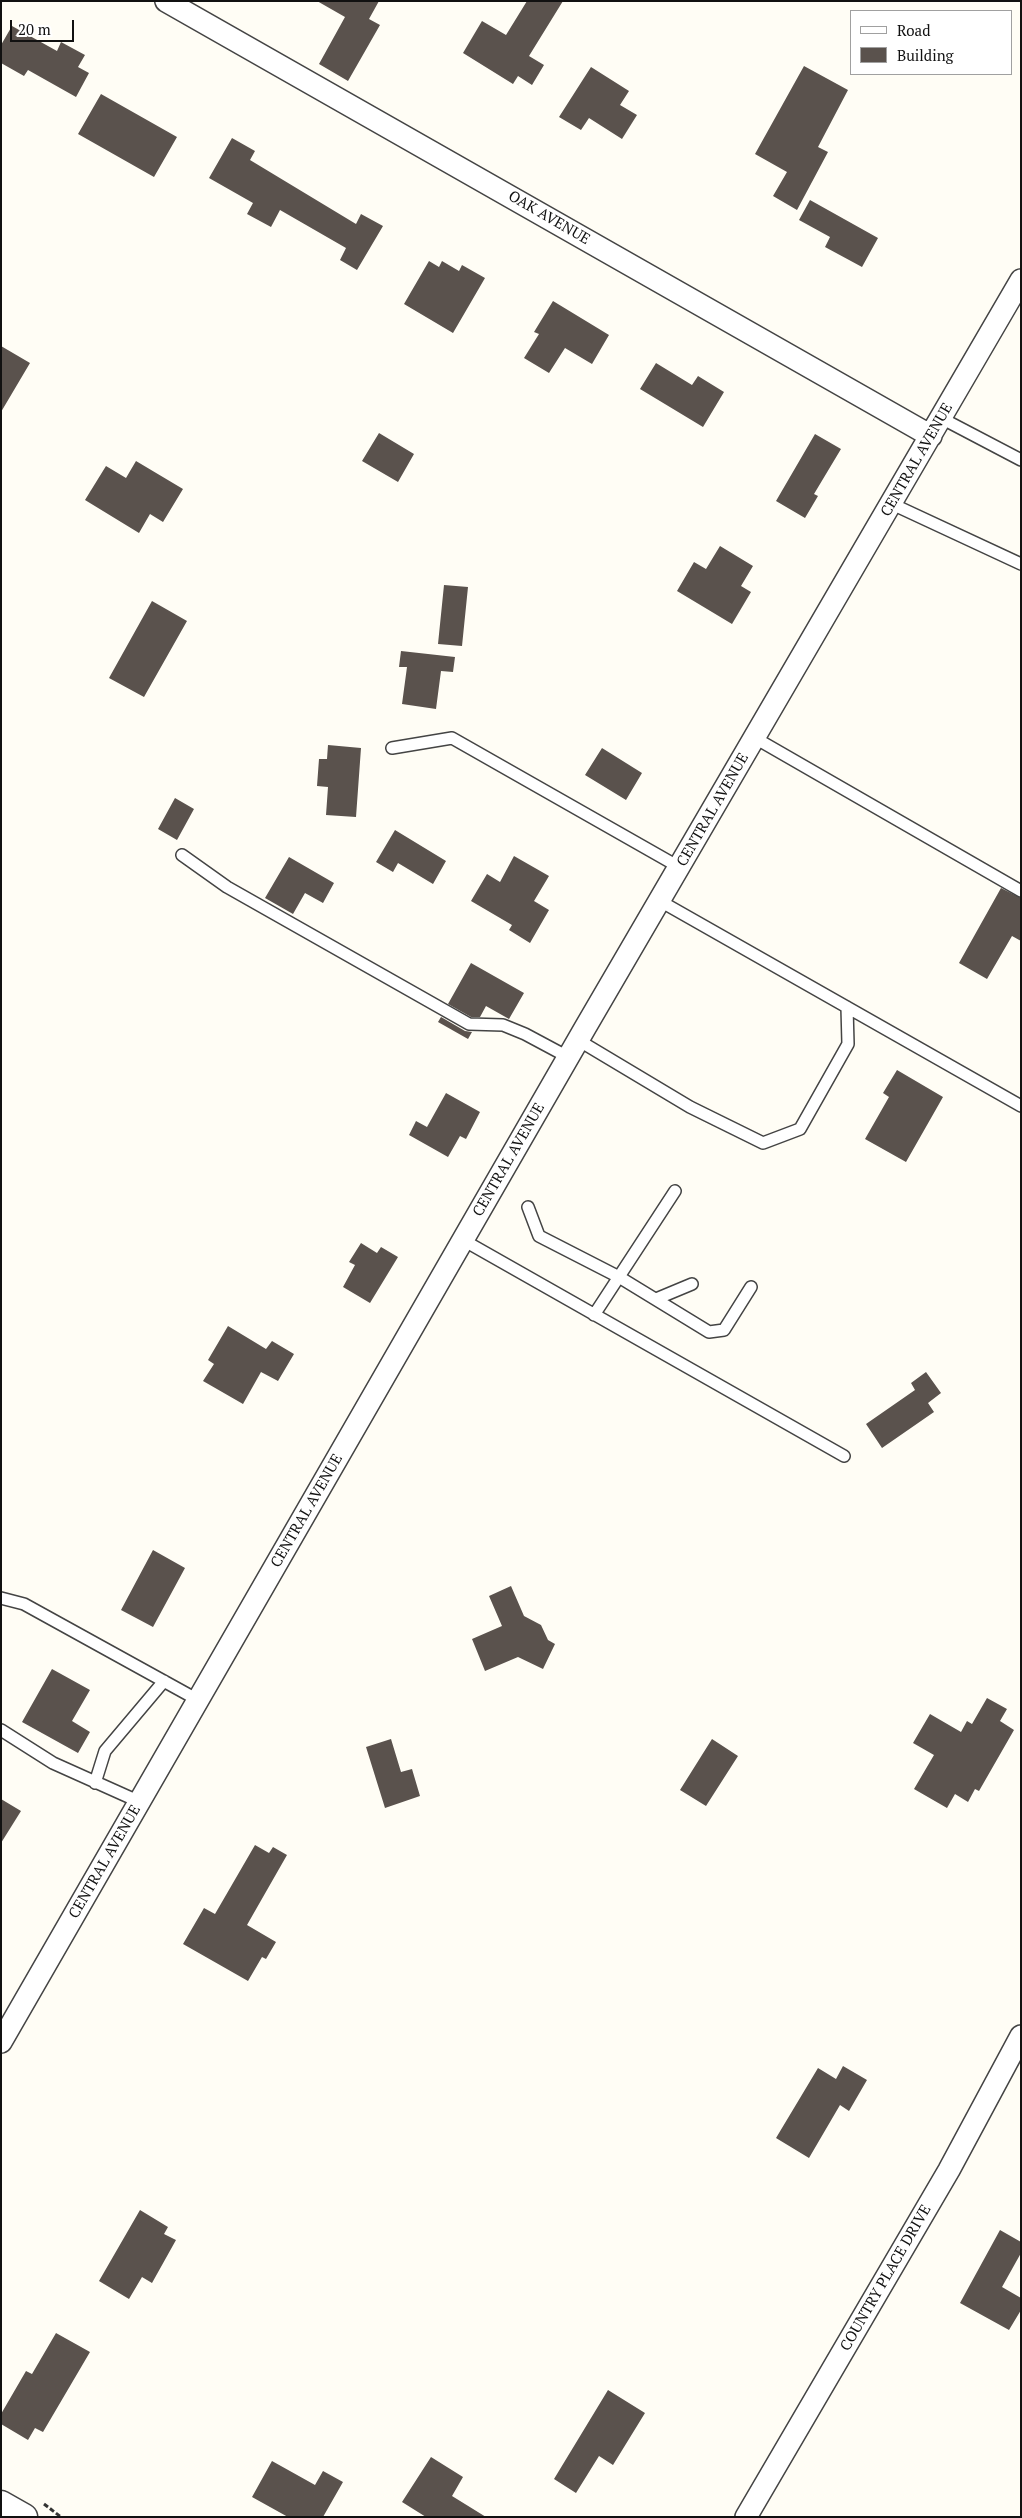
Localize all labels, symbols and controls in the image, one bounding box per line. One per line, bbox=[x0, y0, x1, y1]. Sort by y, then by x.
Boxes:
scale bar bbox=[12, 10, 76, 42]
legend bbox=[850, 10, 1012, 75]
text: 20 m bbox=[18, 19, 51, 39]
text: Road bbox=[897, 20, 930, 40]
text: Building bbox=[897, 45, 954, 65]
street label: OAK AVENUE bbox=[505, 187, 593, 249]
street label: CENTRAL AVENUE bbox=[877, 400, 957, 520]
street label: CENTRAL AVENUE bbox=[673, 750, 753, 870]
street label: CENTRAL AVENUE bbox=[469, 1100, 549, 1220]
street label: CENTRAL AVENUE bbox=[267, 1451, 347, 1571]
street label: CENTRAL AVENUE bbox=[65, 1802, 145, 1922]
street label: COUNTRY PLACE DRIVE bbox=[837, 2202, 935, 2354]

